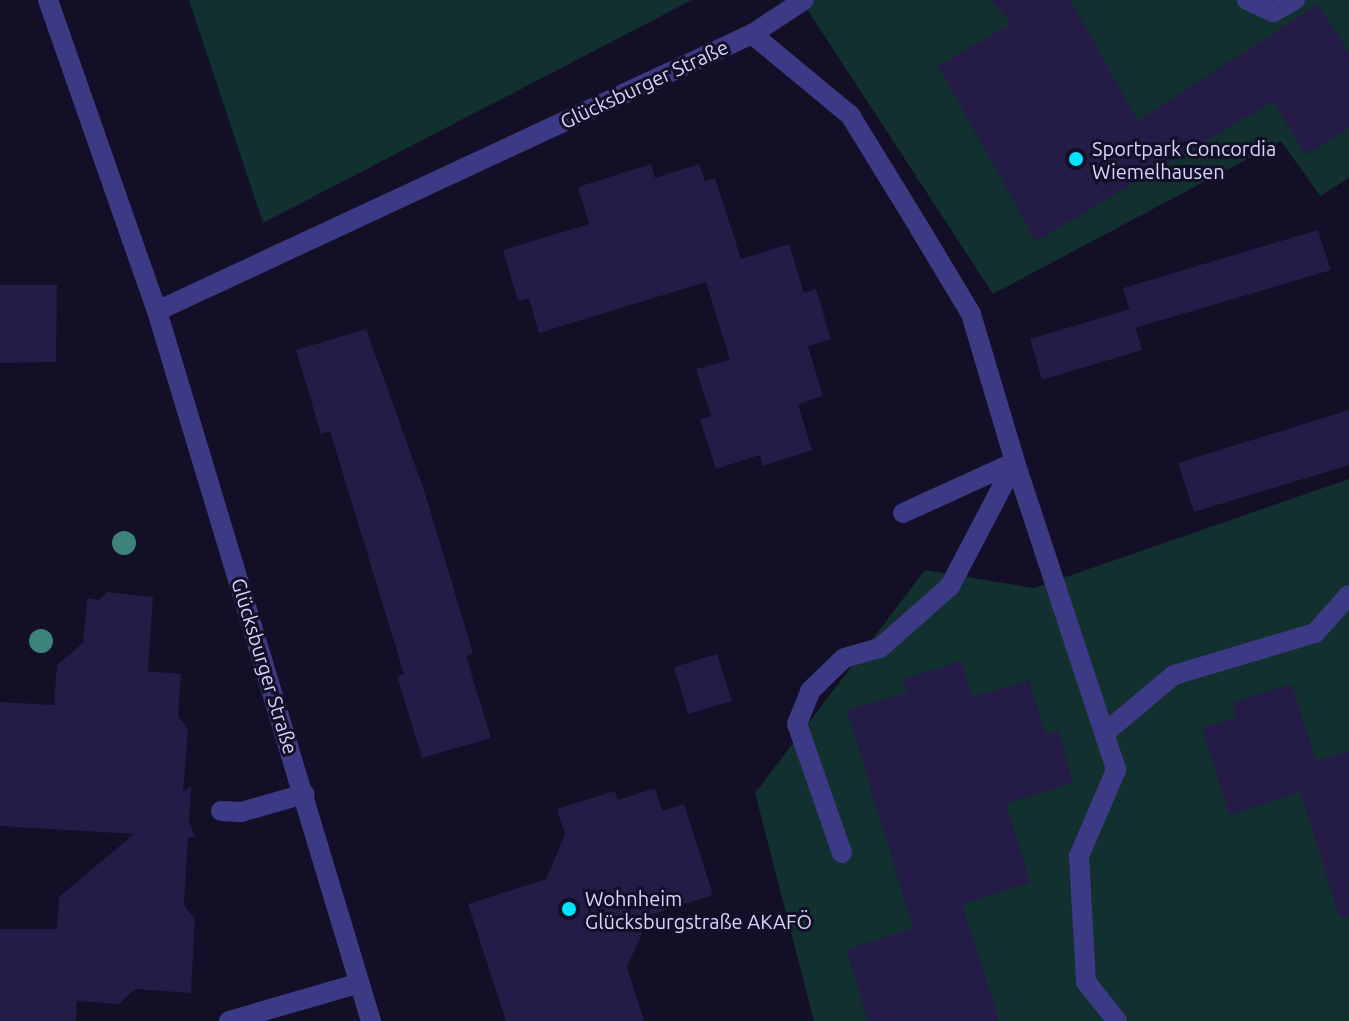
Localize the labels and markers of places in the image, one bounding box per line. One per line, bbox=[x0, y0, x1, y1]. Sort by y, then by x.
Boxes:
place label: Sportpark Concordia Wiemelhausen bbox=[1092, 136, 1276, 183]
marker: Sportpark Concordia Wiemelhausen bbox=[1067, 150, 1085, 168]
place label: Wohnheim Glücksburgstraße AKAFÖ bbox=[585, 886, 812, 933]
marker: Wohnheim Glücksburgstraße AKAFÖ bbox=[560, 900, 578, 918]

